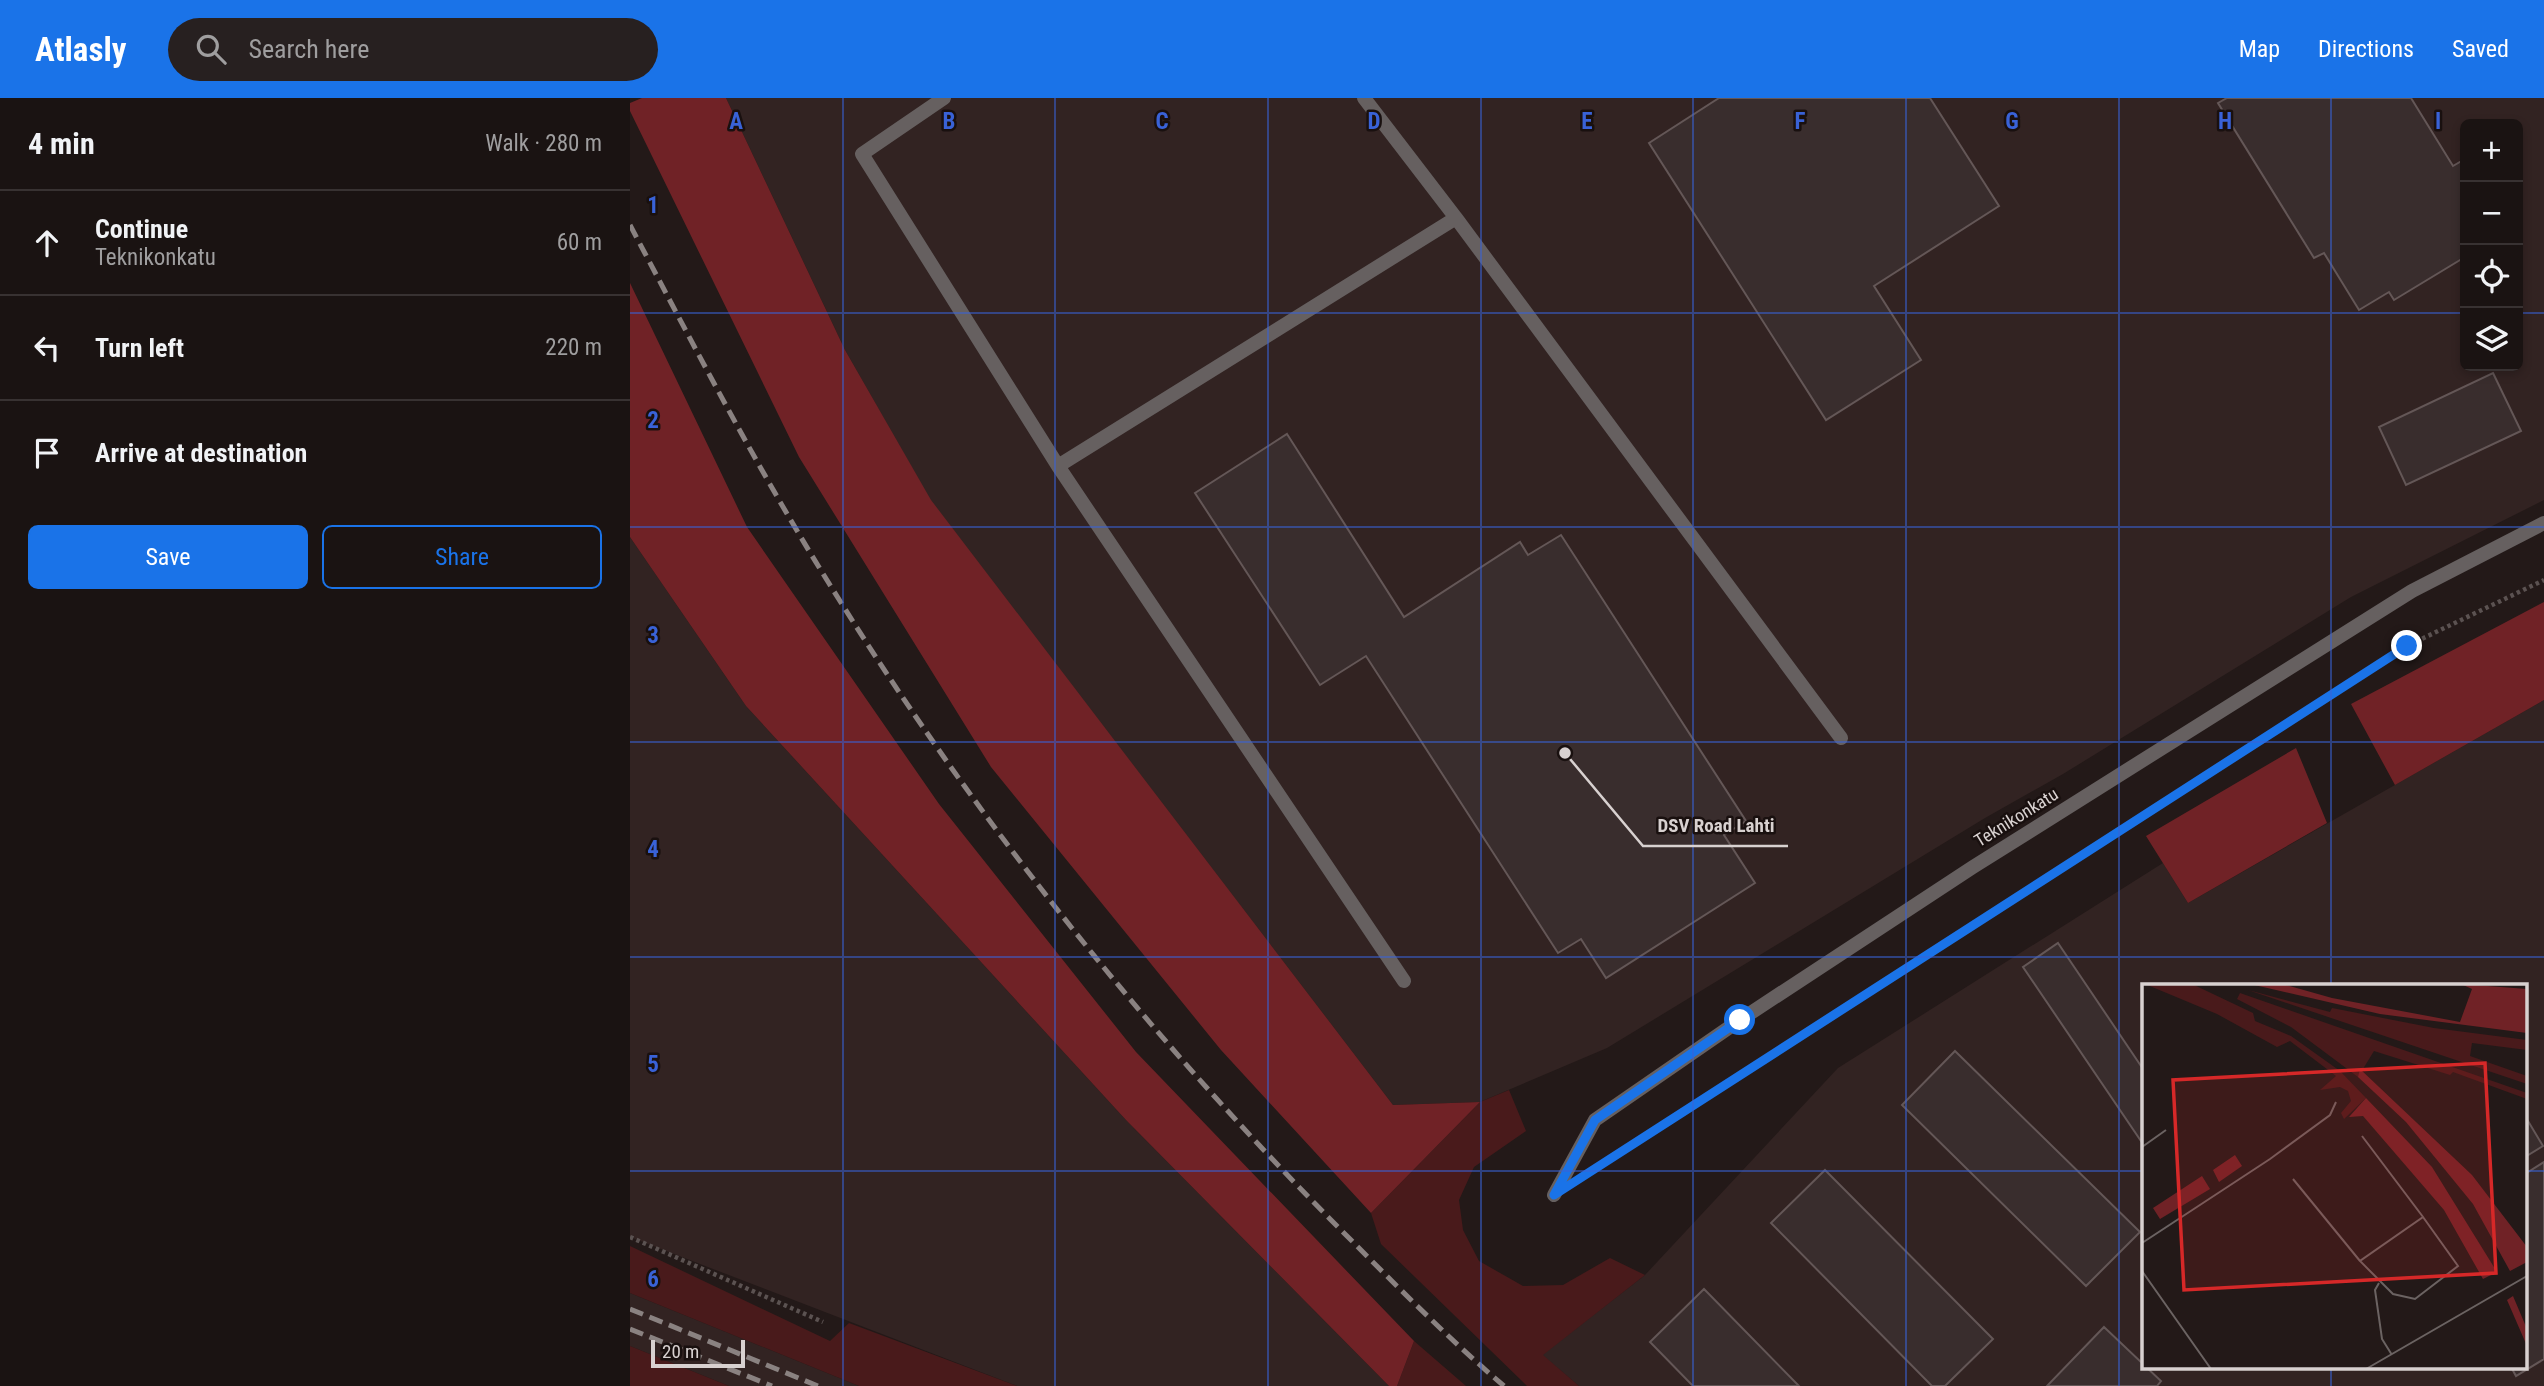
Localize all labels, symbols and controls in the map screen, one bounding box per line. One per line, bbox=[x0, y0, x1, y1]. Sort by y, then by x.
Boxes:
search box bbox=[168, 18, 658, 81]
text: Atlasly bbox=[35, 30, 126, 69]
icon: search bbox=[192, 30, 230, 68]
text: Search here bbox=[248, 34, 369, 64]
text: Map bbox=[2239, 35, 2280, 63]
text: Directions bbox=[2318, 35, 2414, 63]
text: Saved bbox=[2452, 35, 2509, 63]
text: A bbox=[729, 108, 743, 135]
text: B bbox=[943, 108, 955, 135]
text: C bbox=[1155, 108, 1169, 135]
text: D bbox=[1368, 108, 1381, 135]
text: E bbox=[1581, 108, 1593, 135]
text: F bbox=[1795, 108, 1806, 135]
text: G bbox=[2005, 108, 2019, 135]
text: H bbox=[2218, 108, 2232, 135]
text: I bbox=[2435, 108, 2441, 135]
map controls bbox=[2460, 119, 2523, 371]
button: + bbox=[2460, 119, 2523, 182]
text: 4 min bbox=[28, 126, 95, 161]
text: Walk · 280 m bbox=[485, 130, 602, 157]
button: − bbox=[2460, 182, 2523, 245]
text: 1 bbox=[647, 192, 659, 219]
text: Continue bbox=[95, 214, 188, 244]
icon: ahead bbox=[28, 224, 66, 262]
text: 60 m bbox=[557, 229, 602, 256]
text: Teknikonkatu bbox=[95, 244, 216, 271]
button: locate bbox=[2460, 245, 2523, 308]
button: layers bbox=[2460, 308, 2523, 371]
icon: left bbox=[28, 329, 66, 367]
text: Turn left bbox=[95, 333, 184, 363]
text: 220 m bbox=[545, 334, 602, 361]
text: 2 bbox=[647, 407, 659, 434]
icon: arrive bbox=[28, 434, 66, 472]
text: Arrive at destination bbox=[95, 438, 307, 468]
button: Save bbox=[28, 525, 308, 589]
button: Share bbox=[322, 525, 602, 589]
text: 3 bbox=[647, 622, 659, 649]
route end bbox=[2391, 630, 2422, 661]
street label: Teknikonkatu bbox=[1970, 783, 2062, 851]
callout: DSV Road Lahti bbox=[1643, 806, 1788, 846]
text: DSV Road Lahti bbox=[1657, 814, 1775, 837]
text: 4 bbox=[647, 836, 659, 863]
inset map bbox=[2142, 984, 2526, 1368]
route start bbox=[1724, 1004, 1755, 1035]
text: 5 bbox=[647, 1051, 659, 1078]
text: 6 bbox=[647, 1266, 659, 1293]
scale bar bbox=[651, 1337, 746, 1369]
text: 20 m bbox=[662, 1340, 699, 1363]

